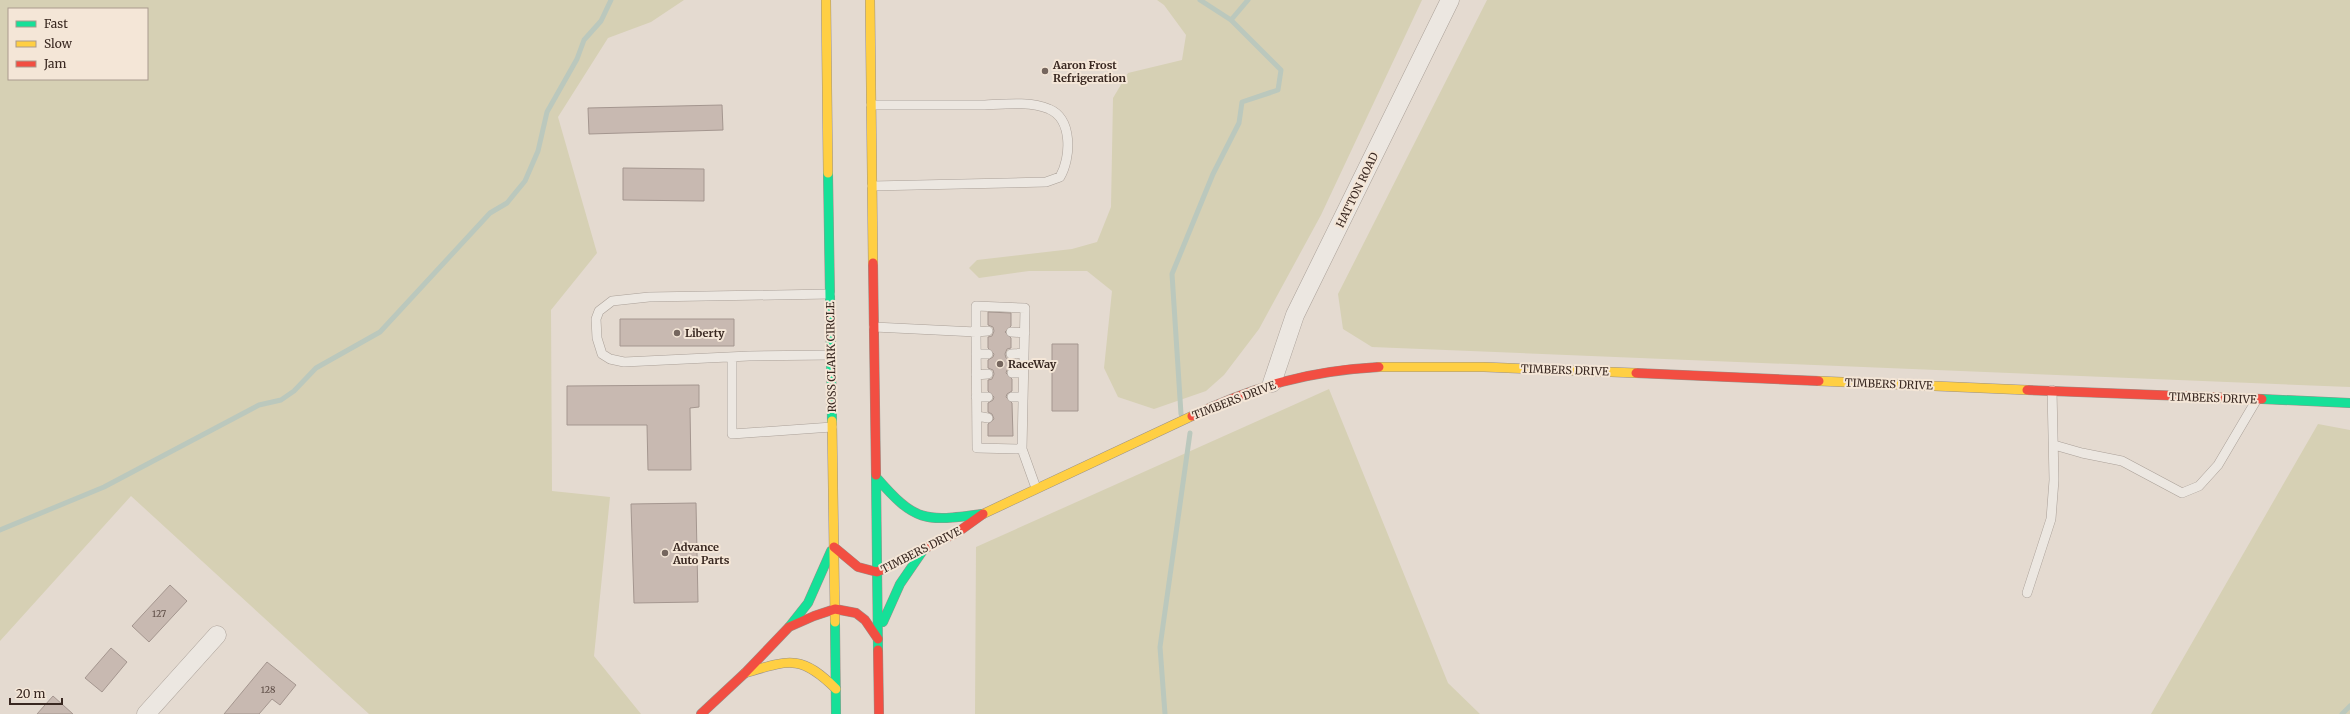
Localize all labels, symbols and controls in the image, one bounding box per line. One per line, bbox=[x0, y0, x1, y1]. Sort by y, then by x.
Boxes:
legend bbox=[8, 8, 148, 80]
text: Fast bbox=[44, 16, 68, 31]
text: Slow bbox=[44, 36, 73, 51]
text: Jam bbox=[43, 56, 67, 71]
place label: Aaron Frost Refrigeration bbox=[1052, 58, 1126, 85]
marker: Aaron Frost Refrigeration bbox=[1040, 66, 1050, 76]
street label: HATTON ROAD bbox=[1333, 150, 1381, 230]
street label: ROSS CLARK CIRCLE bbox=[823, 302, 839, 412]
place label: Liberty bbox=[685, 326, 725, 340]
marker: Liberty bbox=[672, 328, 682, 338]
place label: RaceWay bbox=[1008, 357, 1057, 371]
marker: RaceWay bbox=[995, 359, 1005, 369]
street label: TIMBERS DRIVE bbox=[1521, 361, 1609, 379]
street label: TIMBERS DRIVE bbox=[1845, 375, 1933, 393]
street label: TIMBERS DRIVE bbox=[1190, 378, 1278, 422]
street label: TIMBERS DRIVE bbox=[2169, 389, 2257, 407]
street label: TIMBERS DRIVE bbox=[879, 524, 963, 576]
place label: Advance Auto Parts bbox=[672, 540, 730, 567]
marker: Advance Auto Parts bbox=[660, 548, 670, 558]
house number: 127 bbox=[152, 608, 166, 619]
scale bar bbox=[10, 680, 62, 706]
house number: 128 bbox=[261, 684, 275, 695]
text: 20 m bbox=[16, 686, 45, 701]

